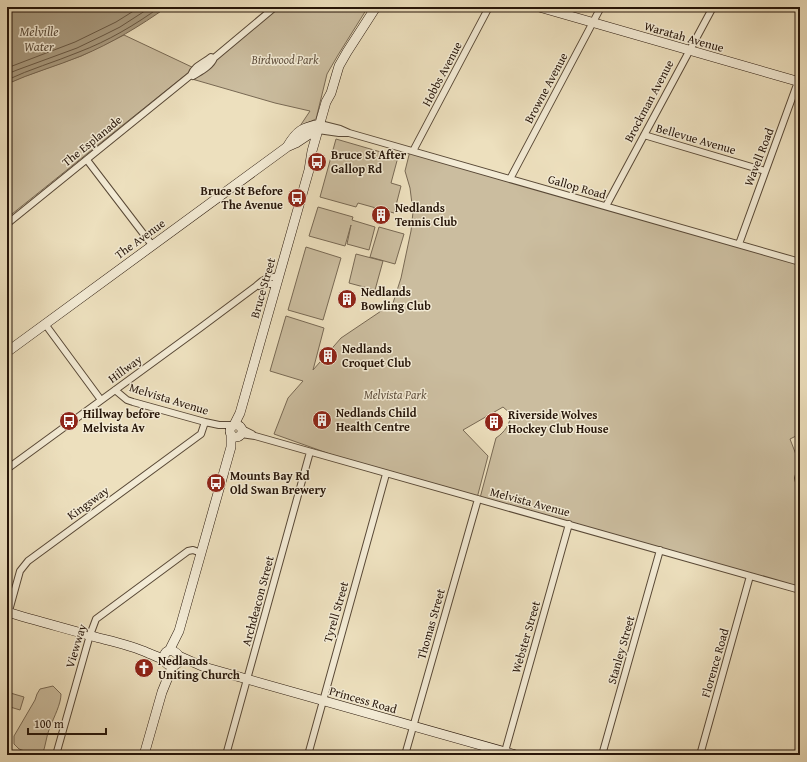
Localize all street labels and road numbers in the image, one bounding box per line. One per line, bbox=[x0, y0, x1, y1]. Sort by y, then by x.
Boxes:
street label: Waratah Avenue bbox=[642, 17, 726, 56]
street label: Hobbs Avenue bbox=[417, 38, 466, 109]
street label: Browne Avenue bbox=[520, 49, 572, 126]
street label: Brockman Avenue bbox=[620, 56, 678, 145]
street label: The Esplanade bbox=[58, 111, 126, 170]
street label: Bellevue Avenue bbox=[654, 119, 738, 158]
street label: Wavell Road bbox=[740, 125, 778, 188]
street label: Gallop Road bbox=[546, 170, 609, 203]
street label: The Avenue bbox=[111, 214, 169, 263]
street label: Bruce Street bbox=[246, 255, 279, 320]
street label: Hillway bbox=[104, 351, 145, 387]
street label: Melvista Avenue bbox=[127, 378, 211, 419]
street label: Kingsway bbox=[63, 482, 112, 524]
street label: Melvista Avenue bbox=[488, 483, 572, 520]
street label: Archdeacon Street bbox=[237, 553, 278, 648]
street label: Tyrell Street bbox=[319, 579, 353, 644]
street label: Thomas Street bbox=[412, 586, 449, 661]
street label: Webster Street bbox=[507, 598, 544, 675]
street label: Stanley Street bbox=[603, 613, 639, 686]
street label: Viewway bbox=[61, 622, 90, 670]
street label: Florence Road bbox=[697, 626, 733, 699]
street label: Princess Road bbox=[327, 682, 400, 717]

